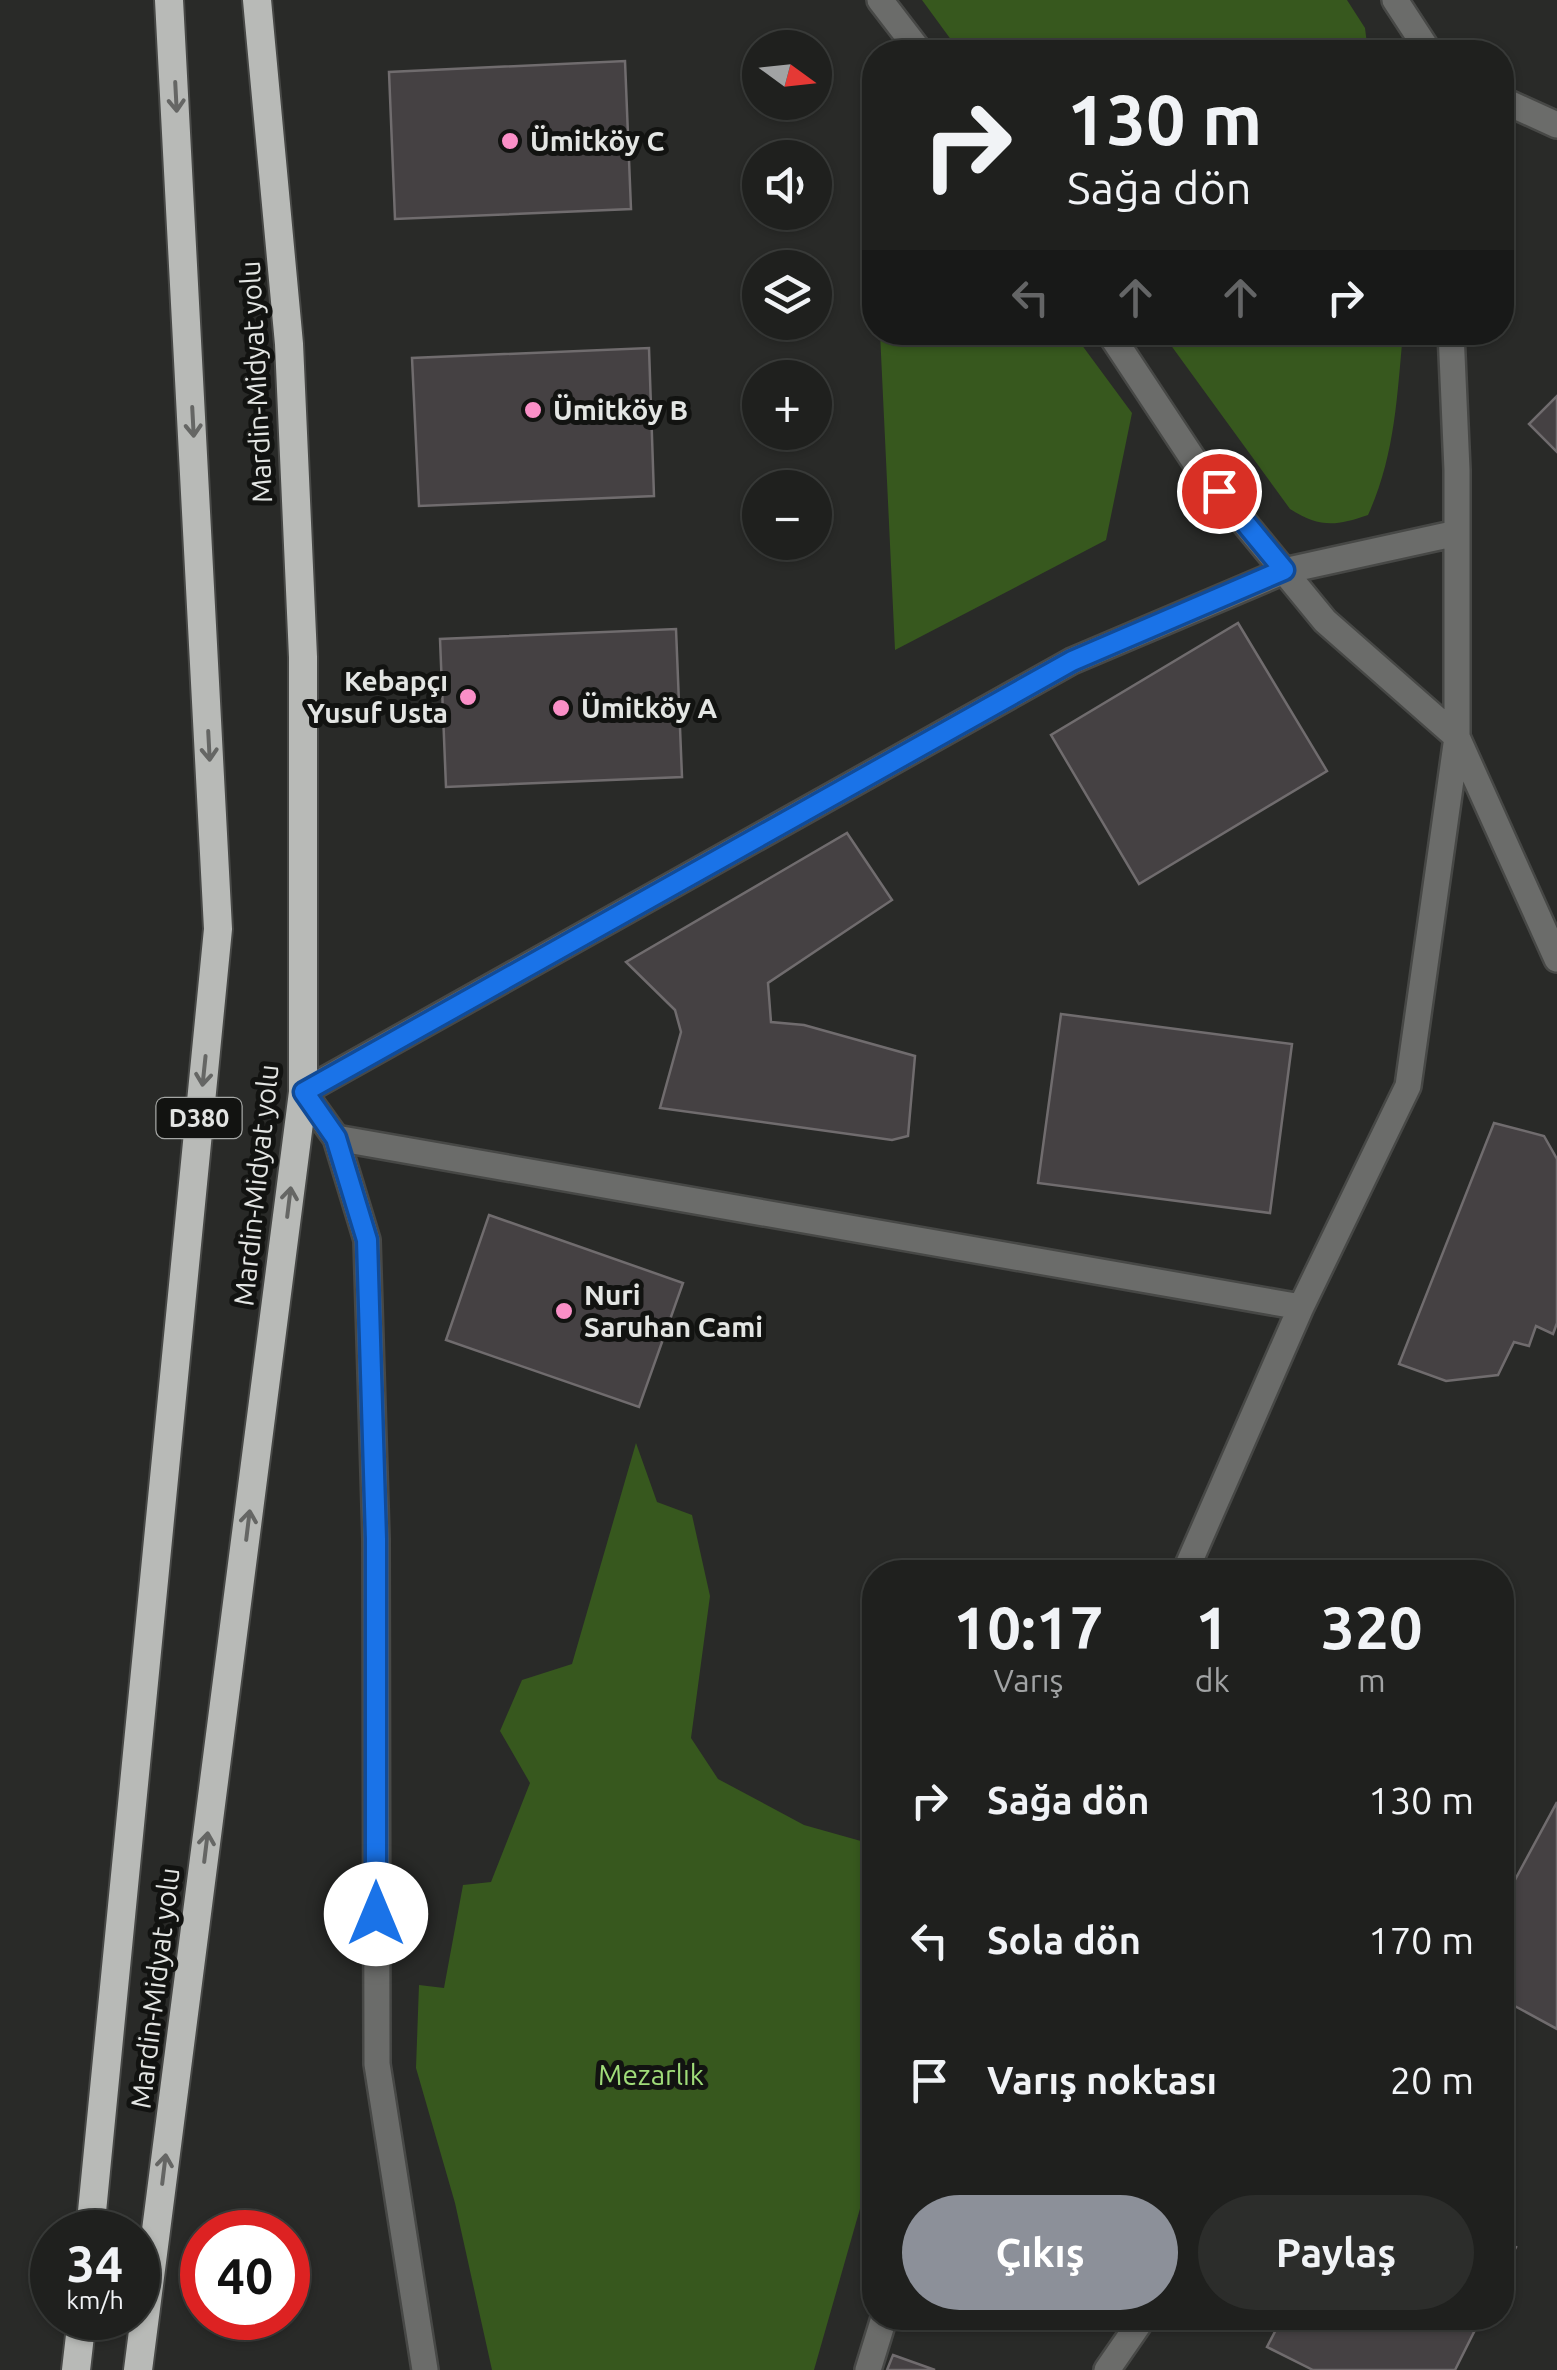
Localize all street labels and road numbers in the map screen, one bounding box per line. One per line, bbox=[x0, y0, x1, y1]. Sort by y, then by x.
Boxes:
street label: Mardin-Midyat yolu bbox=[234, 260, 277, 504]
street label: Mardin-Midyat yolu bbox=[227, 1063, 284, 1307]
road number: D380 bbox=[156, 1098, 242, 1138]
street label: Mardin-Midyat yolu bbox=[124, 1866, 185, 2110]

